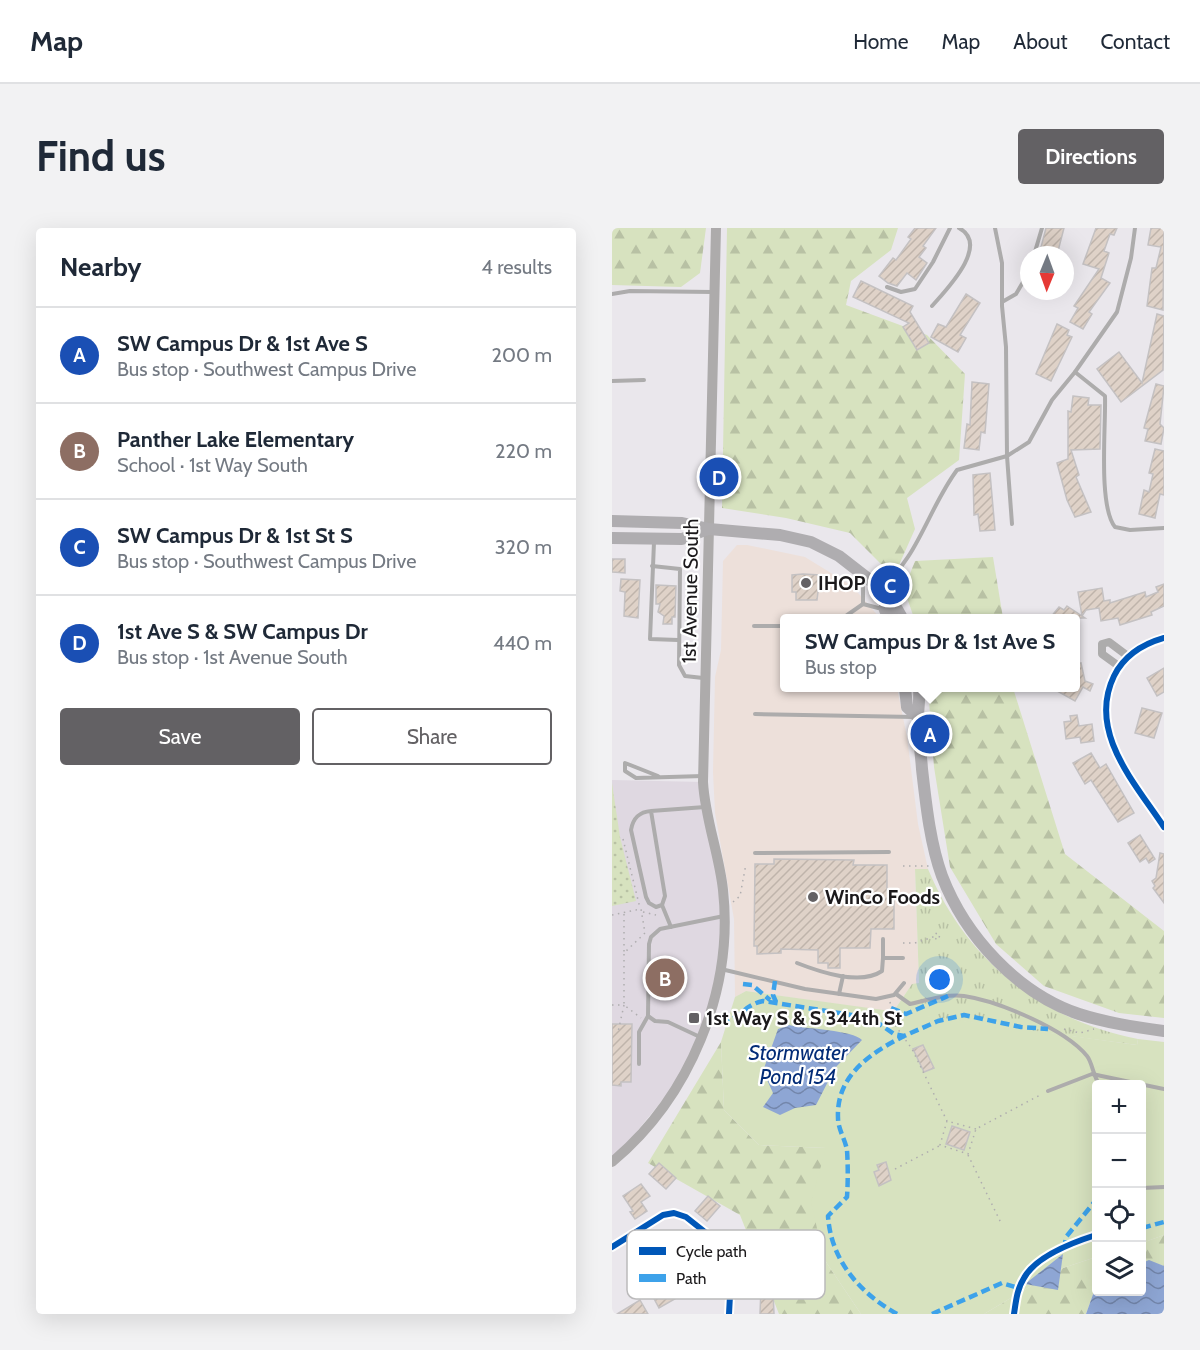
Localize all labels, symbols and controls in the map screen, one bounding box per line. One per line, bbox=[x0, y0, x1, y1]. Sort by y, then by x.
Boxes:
text: Map bbox=[30, 24, 83, 58]
text: Home bbox=[853, 29, 909, 54]
text: Map bbox=[942, 29, 980, 54]
text: About bbox=[1013, 29, 1067, 54]
text: Contact bbox=[1100, 29, 1170, 54]
button: Directions bbox=[1018, 129, 1164, 184]
text: Find us bbox=[36, 130, 165, 182]
north arrow bbox=[1020, 246, 1074, 300]
text: Nearby bbox=[60, 251, 141, 283]
text: 4 results bbox=[481, 255, 552, 279]
text: SW Campus Dr & 1st Ave S bbox=[117, 330, 368, 357]
text: A bbox=[73, 343, 86, 367]
text: 200 m bbox=[492, 343, 552, 367]
text: Bus stop · Southwest Campus Drive bbox=[117, 357, 416, 381]
text: Panther Lake Elementary bbox=[117, 426, 354, 453]
text: B bbox=[73, 439, 86, 463]
text: 220 m bbox=[495, 439, 552, 463]
text: School · 1st Way South bbox=[117, 453, 308, 477]
pin: D bbox=[700, 454, 738, 500]
street label: 1st Avenue South bbox=[677, 518, 703, 664]
text: SW Campus Dr & 1st St S bbox=[117, 522, 353, 549]
text: C bbox=[73, 535, 86, 559]
text: 320 m bbox=[495, 535, 552, 559]
text: Bus stop · Southwest Campus Drive bbox=[117, 549, 416, 573]
pin: C bbox=[870, 562, 910, 608]
place label: IHOP bbox=[818, 571, 865, 595]
marker: IHOP bbox=[799, 576, 813, 590]
popup bbox=[780, 614, 1080, 692]
text: 1st Ave S & SW Campus Dr bbox=[117, 618, 368, 645]
text: SW Campus Dr & 1st Ave S bbox=[805, 628, 1055, 655]
text: D bbox=[72, 631, 87, 655]
text: 440 m bbox=[493, 631, 552, 655]
text: Bus stop · 1st Avenue South bbox=[117, 645, 348, 669]
text: Bus stop bbox=[805, 655, 877, 679]
button: Save bbox=[60, 708, 300, 765]
button: Share bbox=[312, 708, 552, 765]
pin: A bbox=[910, 712, 950, 756]
place label: WinCo Foods bbox=[825, 885, 940, 909]
marker: WinCo Foods bbox=[806, 890, 820, 904]
pin: B bbox=[646, 956, 684, 1000]
your location bbox=[925, 965, 954, 994]
place label: 1st Way S & S 344th St bbox=[706, 1006, 902, 1030]
marker: 1st Way S & S 344th St bbox=[687, 1011, 701, 1025]
water label: Stormwater Pond 154 bbox=[749, 1040, 849, 1089]
map controls bbox=[1092, 1080, 1146, 1296]
button: + bbox=[1092, 1080, 1146, 1134]
button: − bbox=[1092, 1134, 1146, 1188]
button: locate bbox=[1092, 1188, 1146, 1242]
legend bbox=[627, 1230, 825, 1299]
text: Cycle path bbox=[676, 1242, 747, 1261]
button: layers bbox=[1092, 1242, 1146, 1296]
text: Path bbox=[676, 1269, 707, 1288]

